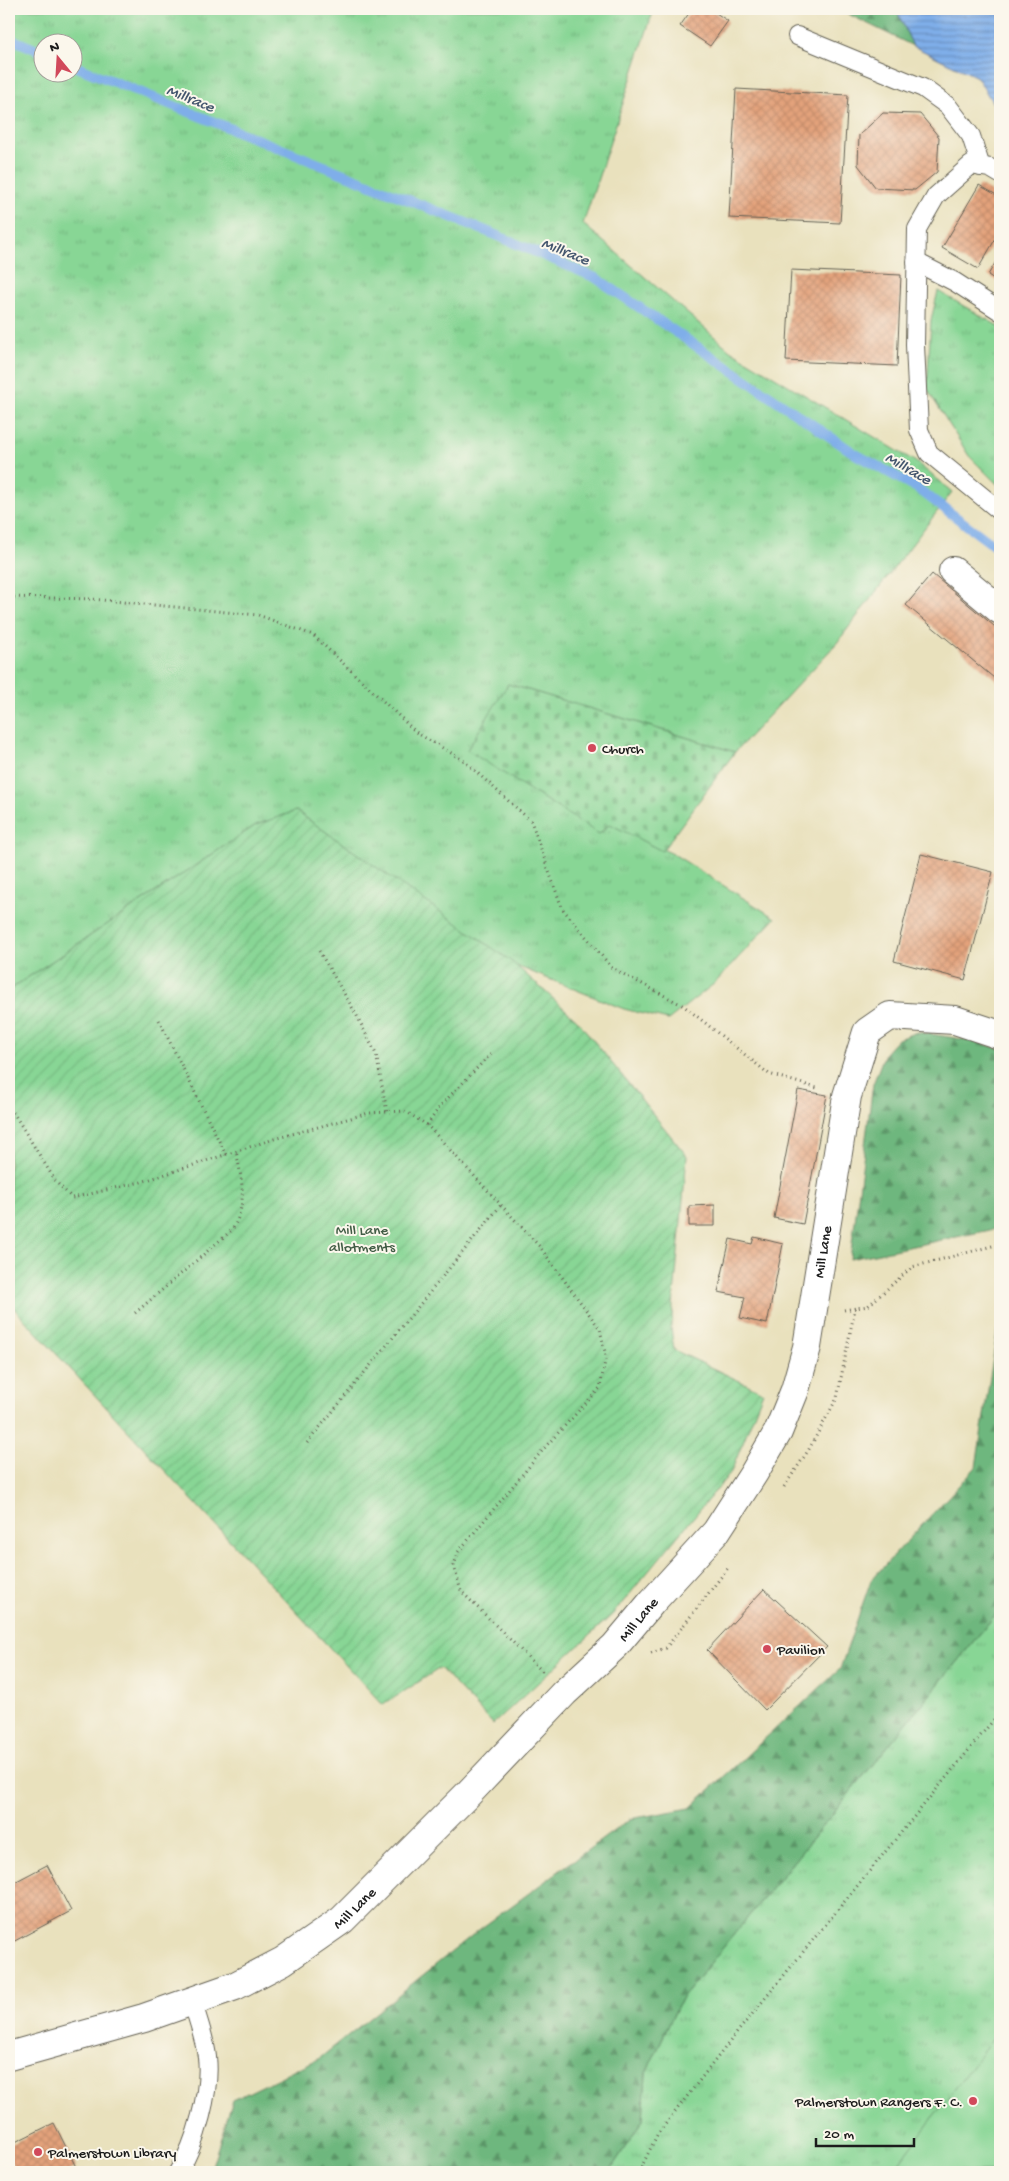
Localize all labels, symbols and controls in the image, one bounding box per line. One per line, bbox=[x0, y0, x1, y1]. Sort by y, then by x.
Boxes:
north arrow bbox=[32, 32, 82, 82]
text: N bbox=[48, 39, 62, 58]
water label: Millrace bbox=[163, 82, 217, 119]
water label: Millrace bbox=[538, 235, 592, 272]
water label: Millrace bbox=[881, 449, 934, 491]
place label: Church bbox=[602, 741, 644, 759]
marker: Church bbox=[586, 742, 598, 754]
park label: Mill Lane allotments bbox=[329, 1222, 395, 1257]
street label: Mill Lane bbox=[811, 1224, 837, 1279]
street label: Mill Lane bbox=[616, 1594, 663, 1646]
place label: Pavilion bbox=[776, 1642, 825, 1660]
marker: Pavilion bbox=[761, 1643, 773, 1655]
street label: Mill Lane bbox=[331, 1884, 381, 1934]
place label: Palmerstown Rangers F. C. bbox=[794, 2094, 963, 2112]
marker: Palmerstown Rangers F. C. bbox=[967, 2095, 979, 2107]
scale bar bbox=[816, 2116, 914, 2148]
text: 20 m bbox=[824, 2126, 854, 2144]
place label: Palmerstown Library bbox=[47, 2145, 177, 2163]
marker: Palmerstown Library bbox=[32, 2146, 44, 2158]

